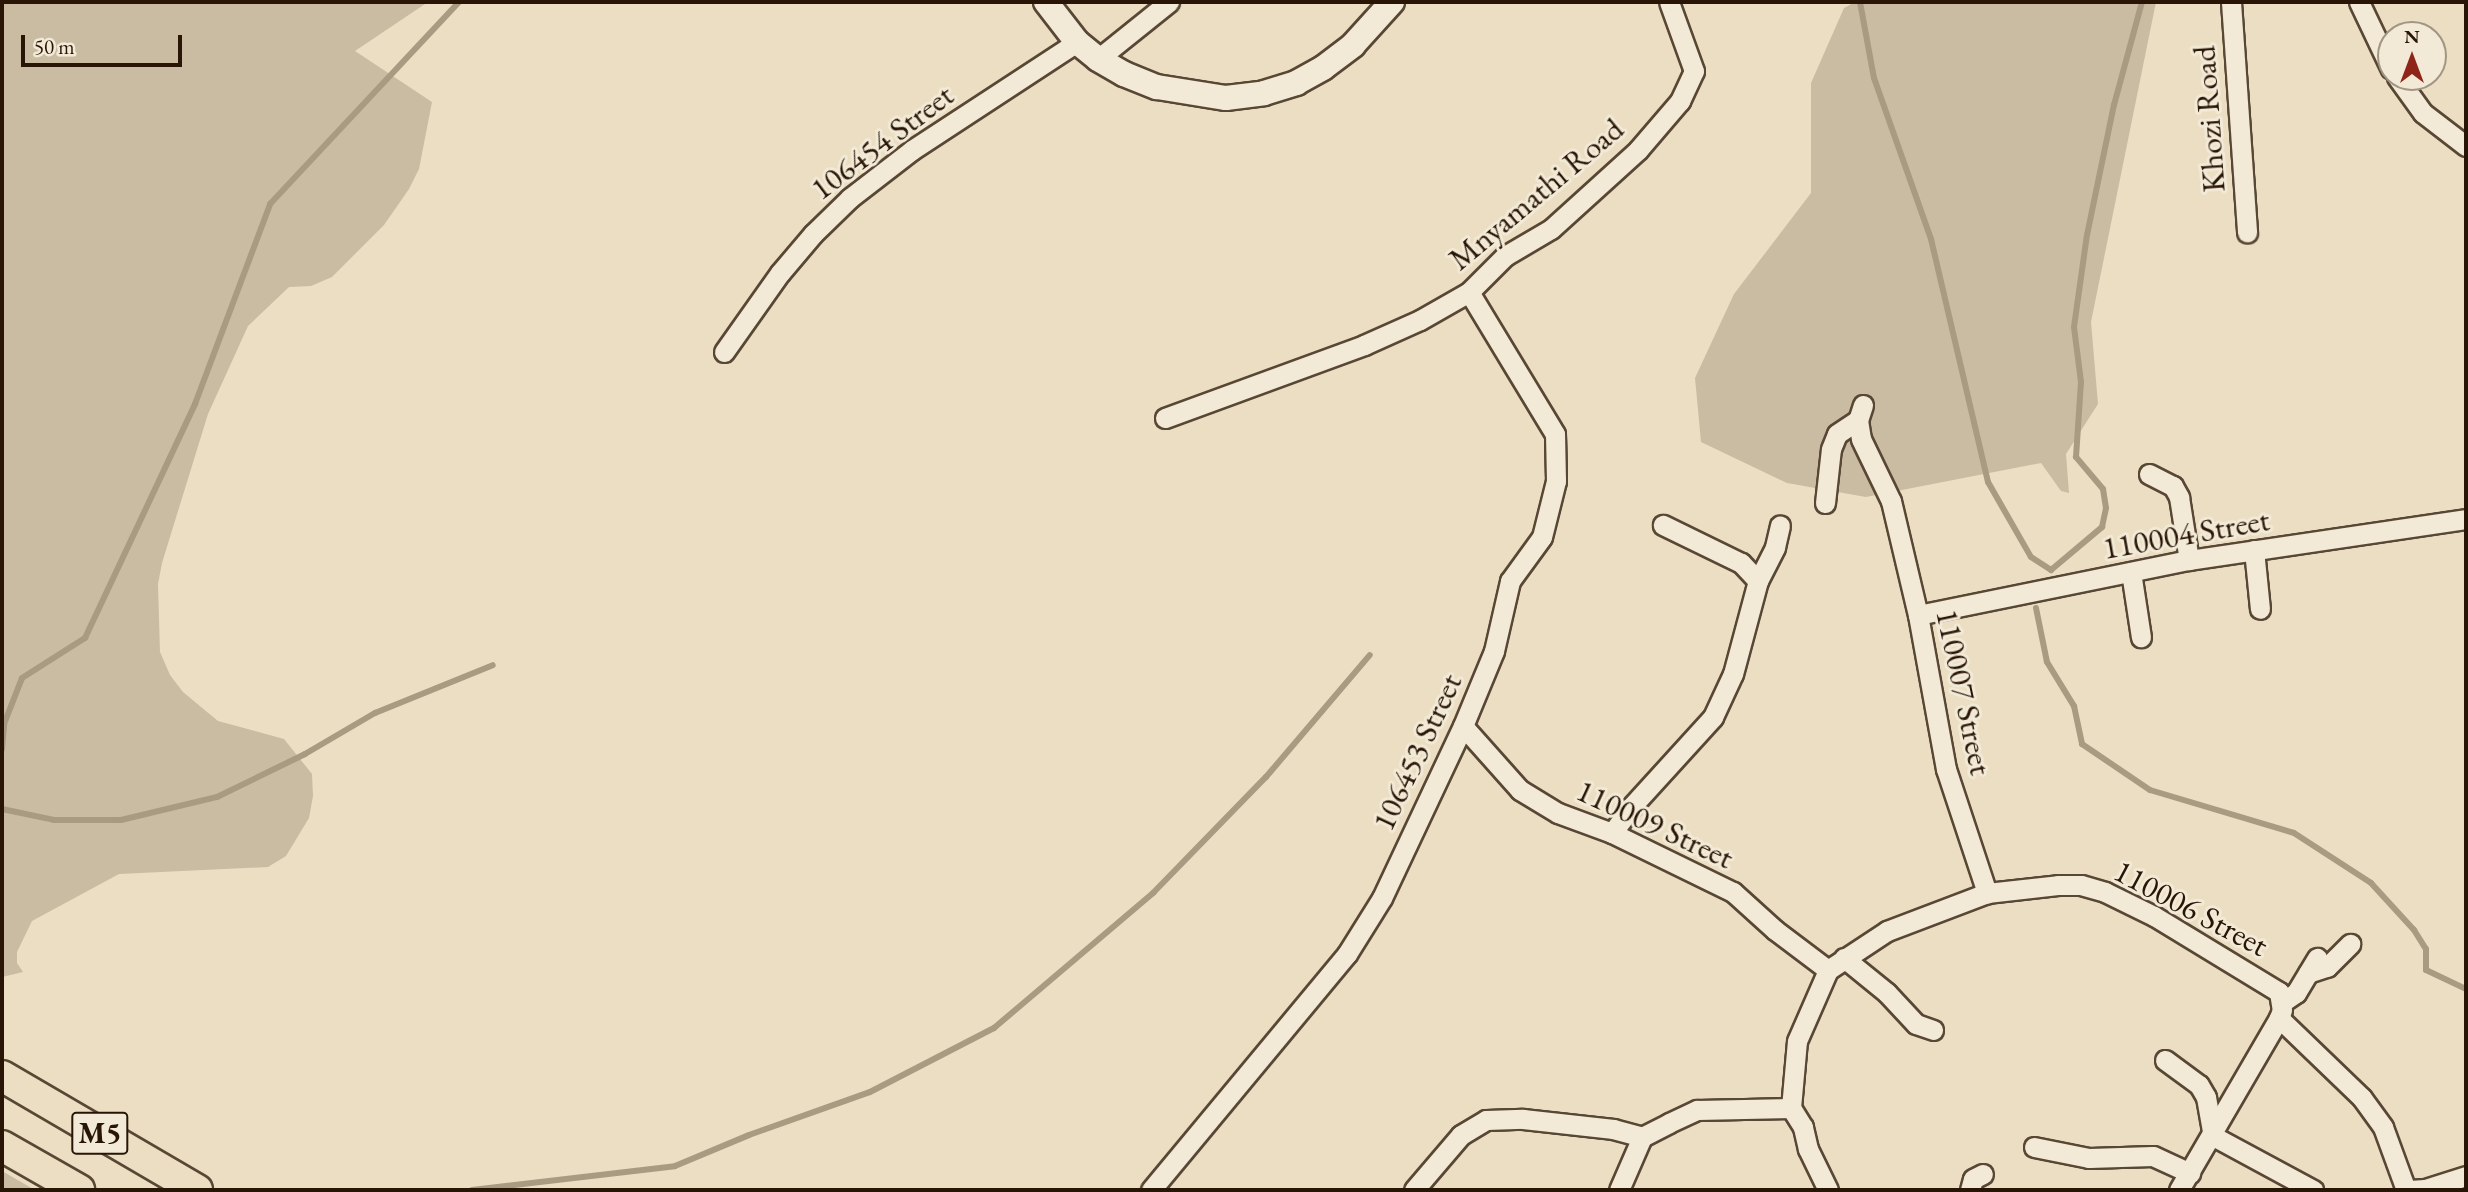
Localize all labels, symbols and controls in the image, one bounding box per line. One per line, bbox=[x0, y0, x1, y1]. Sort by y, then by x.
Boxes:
scale bar bbox=[24, 21, 186, 65]
north arrow bbox=[2377, 21, 2447, 91]
text: N bbox=[2404, 24, 2420, 49]
text: 50 m bbox=[34, 33, 75, 60]
street label: Khozi Road bbox=[2185, 44, 2233, 194]
street label: 106454 Street bbox=[803, 76, 961, 208]
street label: Mnyamathi Road bbox=[1441, 110, 1631, 278]
street label: 110004 Street bbox=[2100, 500, 2272, 568]
street label: 110007 Street bbox=[1928, 605, 2000, 779]
street label: 106453 Street bbox=[1364, 667, 1470, 837]
street label: 110009 Street bbox=[1570, 771, 1740, 877]
street label: 110006 Street bbox=[2107, 851, 2275, 965]
road number: M5 bbox=[70, 1106, 130, 1160]

